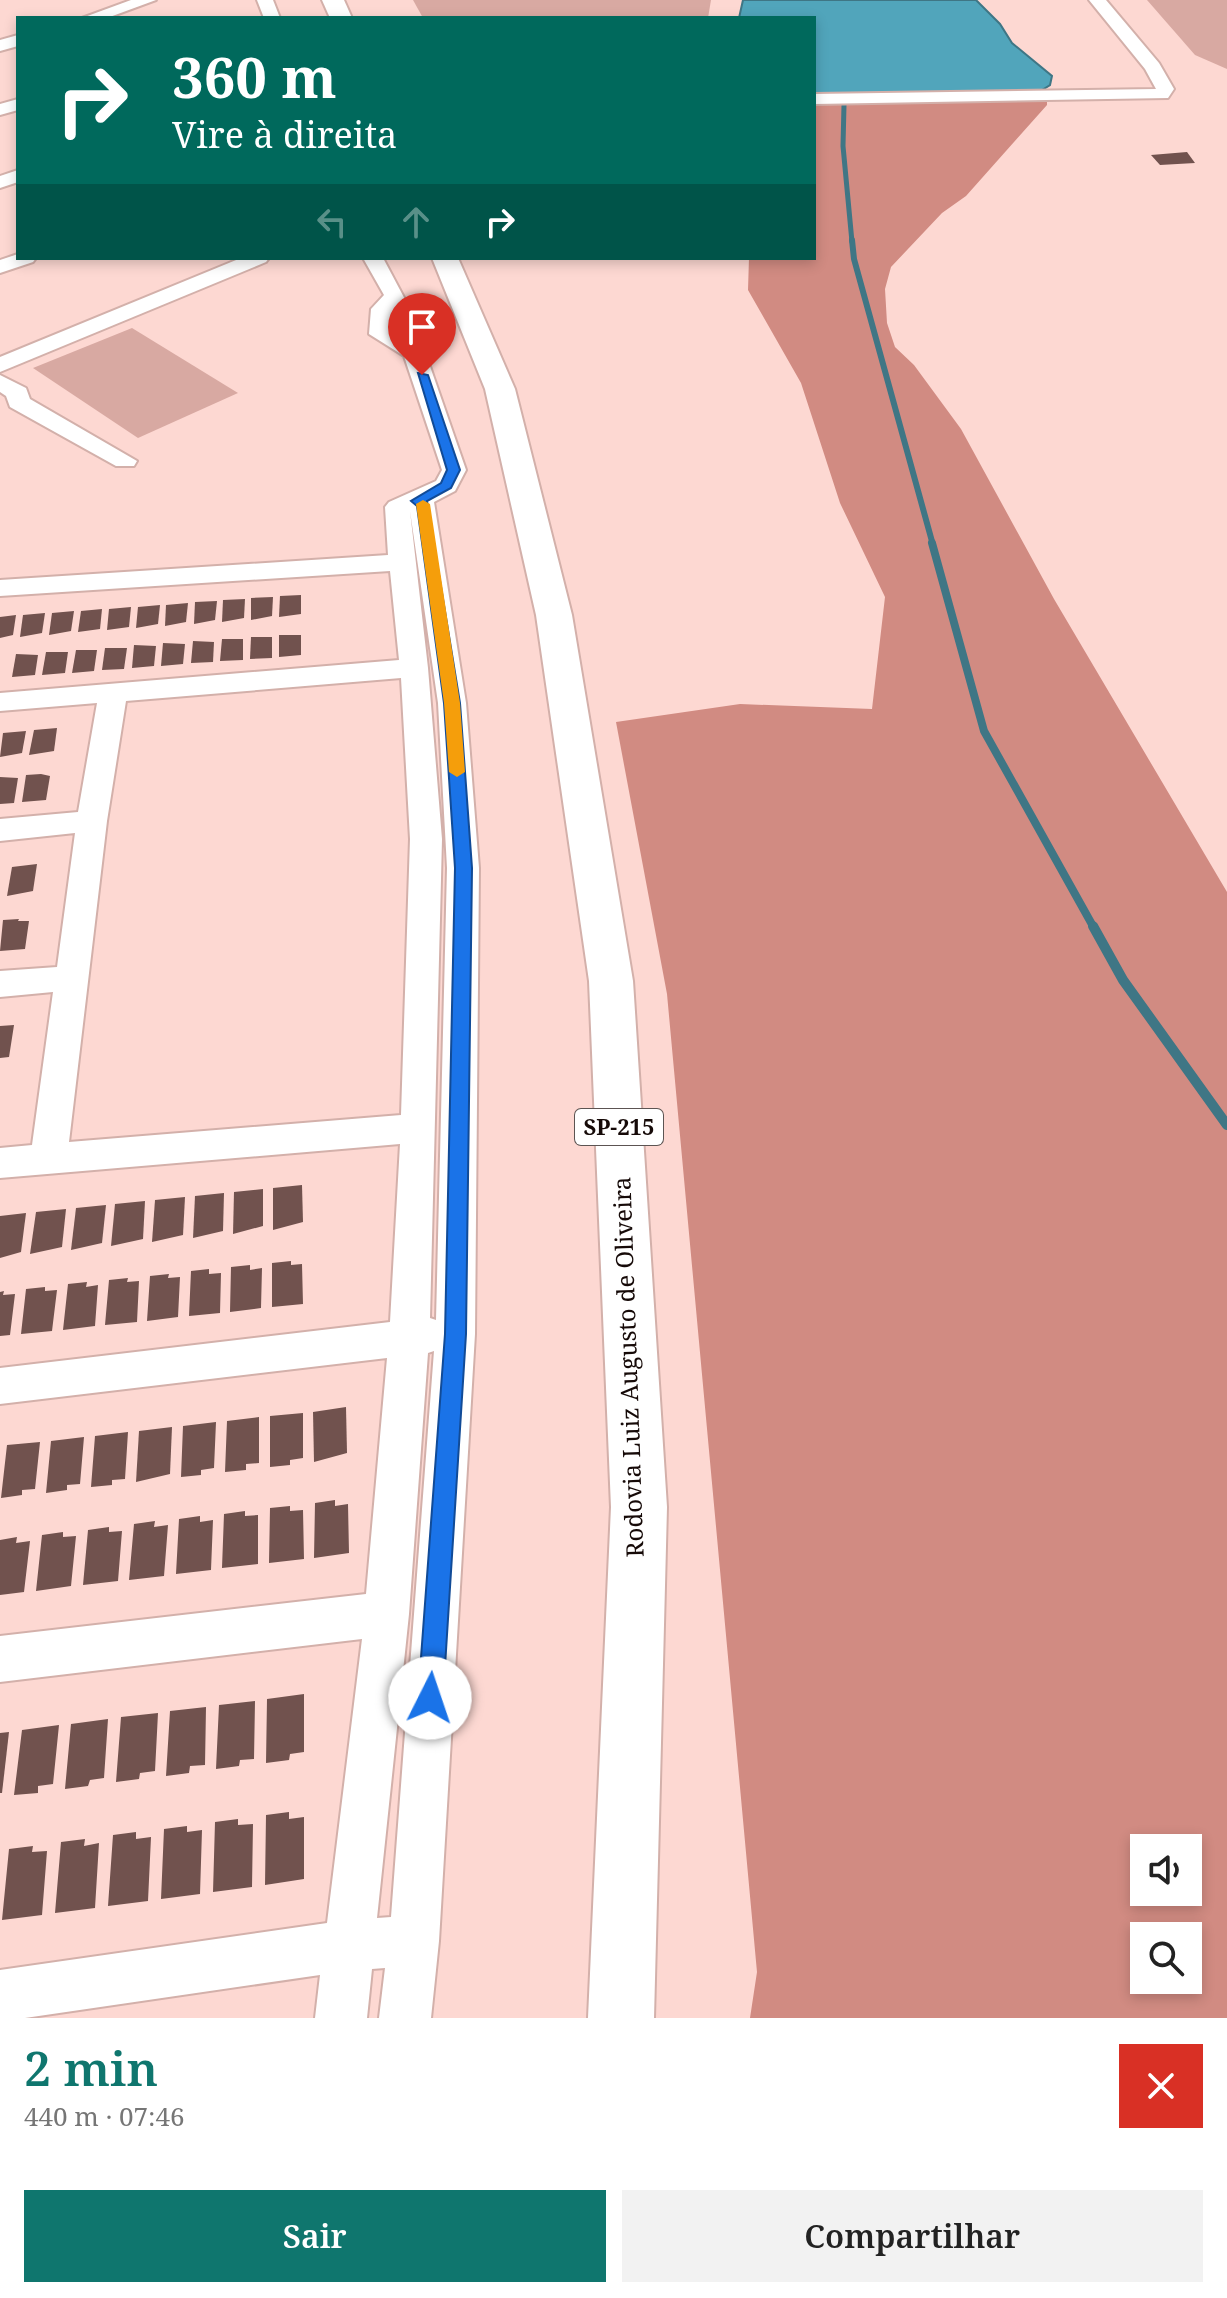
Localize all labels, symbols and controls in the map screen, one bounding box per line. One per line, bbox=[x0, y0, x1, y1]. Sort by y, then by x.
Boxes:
text: 360 m bbox=[172, 38, 337, 114]
icon: right bbox=[40, 48, 144, 152]
text: Vire à direita bbox=[172, 110, 397, 159]
icon: left bbox=[310, 200, 354, 244]
icon: ahead bbox=[394, 200, 438, 244]
icon: right bbox=[478, 200, 522, 244]
pin bbox=[388, 293, 456, 375]
icon: arrive bbox=[400, 305, 444, 349]
road number: SP-215 bbox=[575, 1109, 663, 1145]
street label: Rodovia Luiz Augusto de Oliveira bbox=[604, 1176, 651, 1558]
position arrow bbox=[388, 1656, 472, 1740]
map controls bbox=[1130, 1834, 1202, 1994]
button: sound bbox=[1130, 1834, 1202, 1906]
button: search bbox=[1130, 1922, 1202, 1994]
text: 2 min bbox=[24, 2035, 158, 2100]
button: close bbox=[1119, 2044, 1203, 2128]
text: 440 m · 07:46 bbox=[24, 2098, 185, 2134]
button: Sair bbox=[24, 2190, 606, 2282]
button: Compartilhar bbox=[622, 2190, 1203, 2282]

